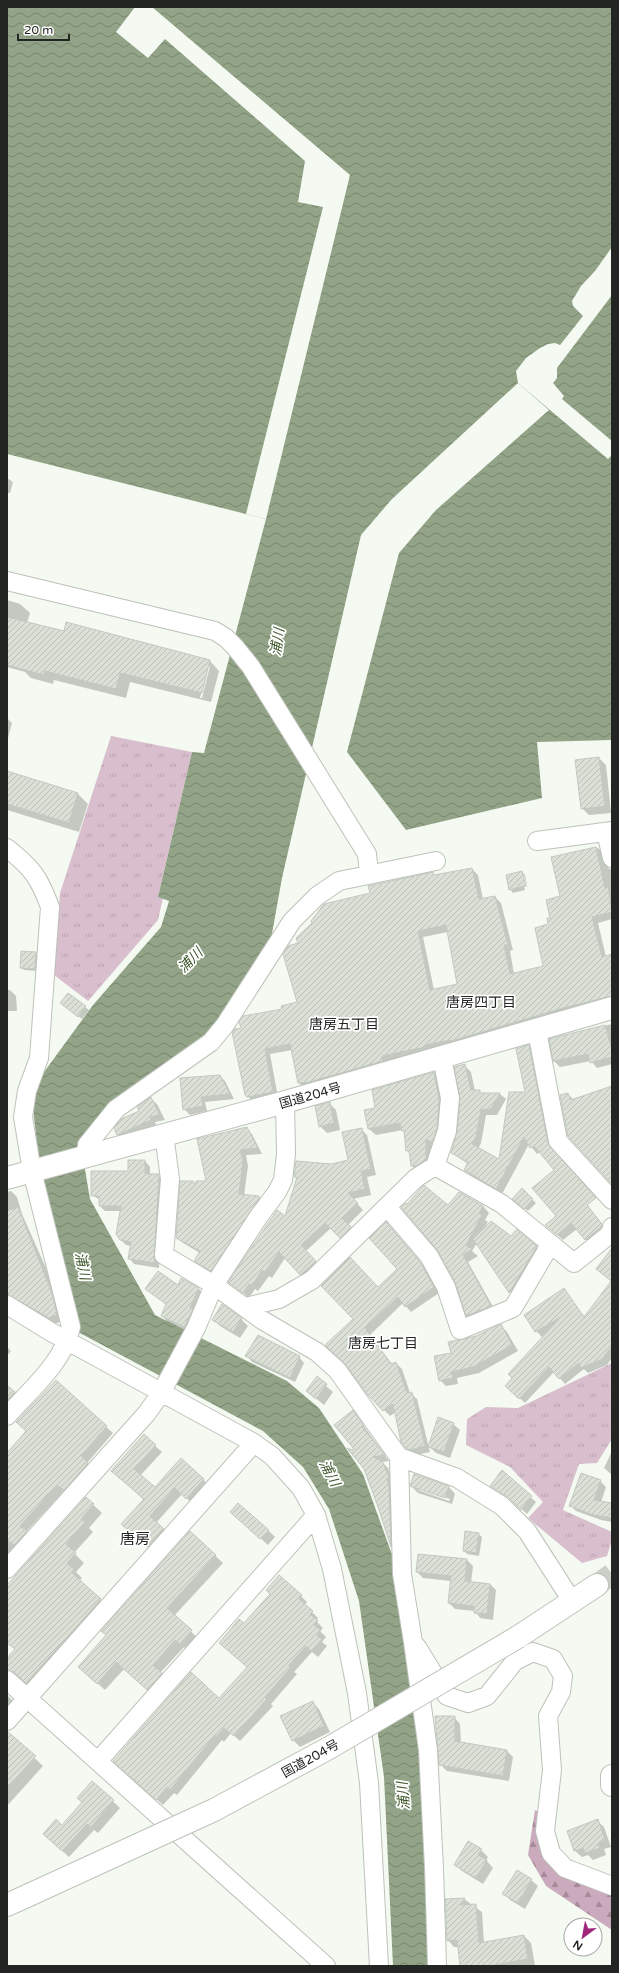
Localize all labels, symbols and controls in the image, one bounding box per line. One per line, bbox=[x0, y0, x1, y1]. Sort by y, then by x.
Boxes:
scale bar bbox=[18, 16, 69, 42]
text: 20 m bbox=[24, 23, 53, 37]
water label: 浦川 bbox=[267, 625, 288, 657]
water label: 浦川 bbox=[174, 943, 208, 976]
district label: 唐房四丁目 bbox=[446, 994, 516, 1011]
district label: 唐房五丁目 bbox=[309, 1016, 379, 1033]
street label: 国道204号 bbox=[278, 1080, 343, 1112]
water label: 浦川 bbox=[71, 1251, 94, 1284]
district label: 唐房七丁目 bbox=[348, 1335, 418, 1352]
water label: 浦川 bbox=[315, 1457, 345, 1491]
district label: 唐房 bbox=[120, 1530, 150, 1548]
street label: 国道204号 bbox=[279, 1736, 342, 1781]
water label: 浦川 bbox=[394, 1779, 413, 1811]
north arrow bbox=[563, 1917, 603, 1957]
text: N bbox=[571, 1937, 585, 1953]

